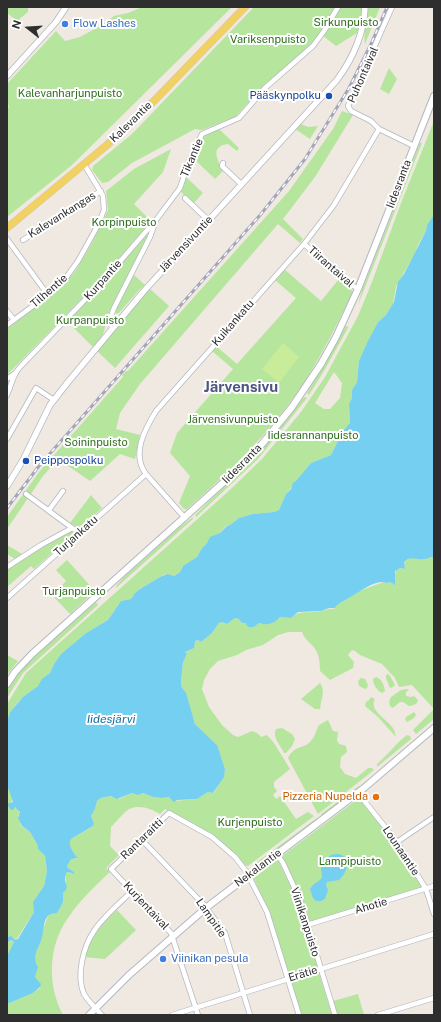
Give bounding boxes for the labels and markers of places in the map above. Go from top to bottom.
place label: Flow Lashes [73,17,136,31]
marker: Flow Lashes [60,19,70,29]
place label: Pääskynpolku [249,89,321,103]
marker: Pääskynpolku [324,91,334,101]
place label: Peippospolku [34,454,103,468]
marker: Peippospolku [21,456,31,466]
place label: Pizzeria Nupelda [282,790,368,804]
marker: Pizzeria Nupelda [371,792,381,802]
place label: Viinikan pesula [171,952,248,966]
marker: Viinikan pesula [158,954,168,964]

